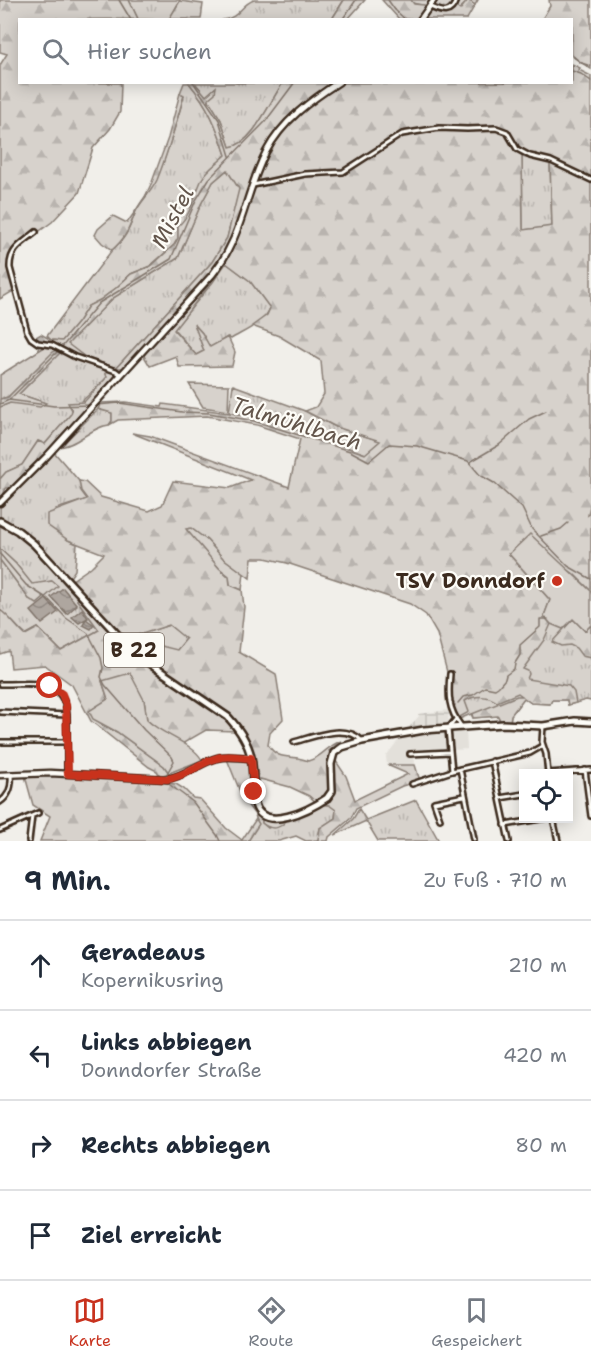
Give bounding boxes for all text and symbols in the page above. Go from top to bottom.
search box [18,18,573,84]
icon: search [39,35,72,68]
text: Hier suchen [87,37,212,66]
water label: Mistel [144,181,201,253]
water label: Talmühlbach [228,390,366,457]
place label: TSV Donndorf [396,567,546,595]
marker: TSV Donndorf [550,574,564,588]
road number: B 22 [104,633,164,667]
route start [36,672,62,698]
map controls [519,769,573,823]
button: locate [519,769,573,823]
route end [240,778,266,804]
text: 9 Min. [24,863,111,898]
text: Zu Fuß · 710 m [424,867,567,893]
text: Geradeaus [81,938,205,967]
icon: ahead [24,949,57,982]
text: 210 m [508,952,567,978]
text: Kopernikusring [81,967,224,993]
text: Links abbiegen [81,1028,252,1057]
icon: left [24,1039,57,1072]
text: 420 m [503,1042,567,1068]
text: Donndorfer Straße [81,1057,262,1083]
icon: right [24,1129,57,1162]
text: Rechts abbiegen [81,1131,270,1160]
text: 80 m [515,1132,567,1158]
icon: arrive [24,1219,57,1252]
text: Ziel erreicht [81,1221,222,1250]
tab: Karte [69,1294,111,1351]
tab: Route [249,1294,294,1351]
tab: Gespeichert [431,1294,522,1351]

